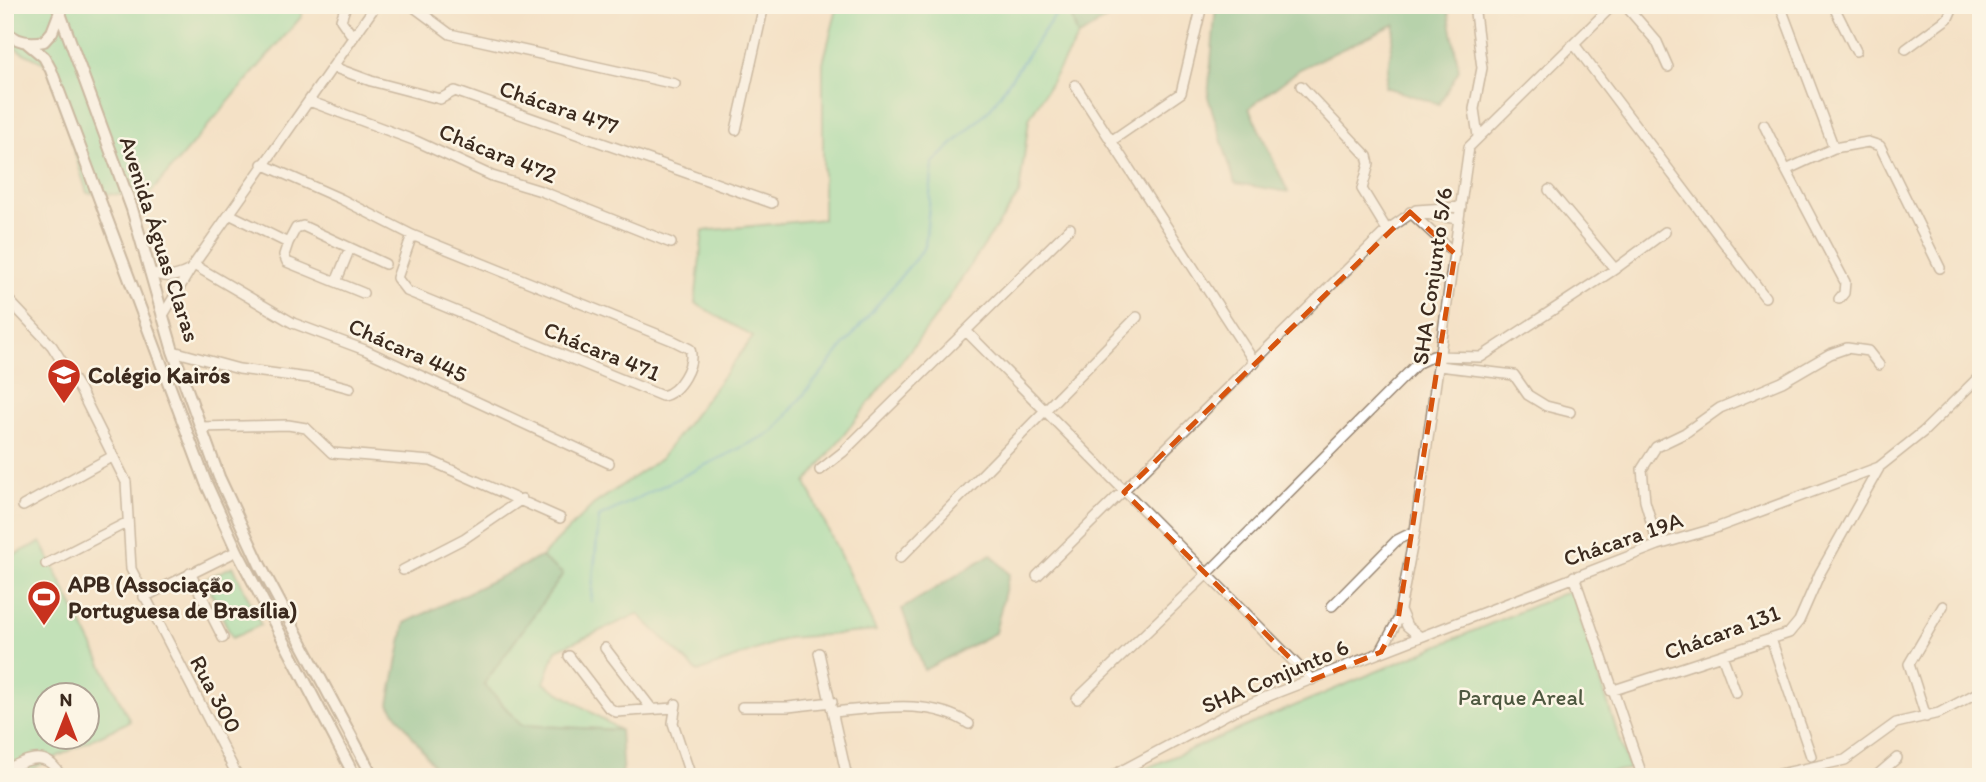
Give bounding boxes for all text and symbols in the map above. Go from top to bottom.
street label: Chácara 477 [496,74,622,140]
street label: Chácara 472 [435,117,561,189]
street label: Avenida Águas Claras [114,133,206,345]
street label: SHA Conjunto 5/6 [1406,185,1458,367]
street label: Chácara 445 [344,311,472,389]
street label: Chácara 471 [540,315,665,387]
school or university icon: Colégio Kairós [45,356,83,405]
place label: Colégio Kairós [88,361,230,389]
street label: Chácara 19A [1560,505,1687,573]
place label: APB (Associação Portuguesa de Brasília) [67,570,297,624]
sports icon: APB (Associação Portuguesa de Brasília) [25,578,63,627]
street label: Chácara 131 [1660,598,1784,666]
street label: SHA Conjunto 6 [1197,632,1353,720]
street label: Rua 300 [184,650,248,738]
north arrow [32,680,102,750]
park label: Parque Areal [1458,683,1585,711]
text: N [60,688,72,711]

